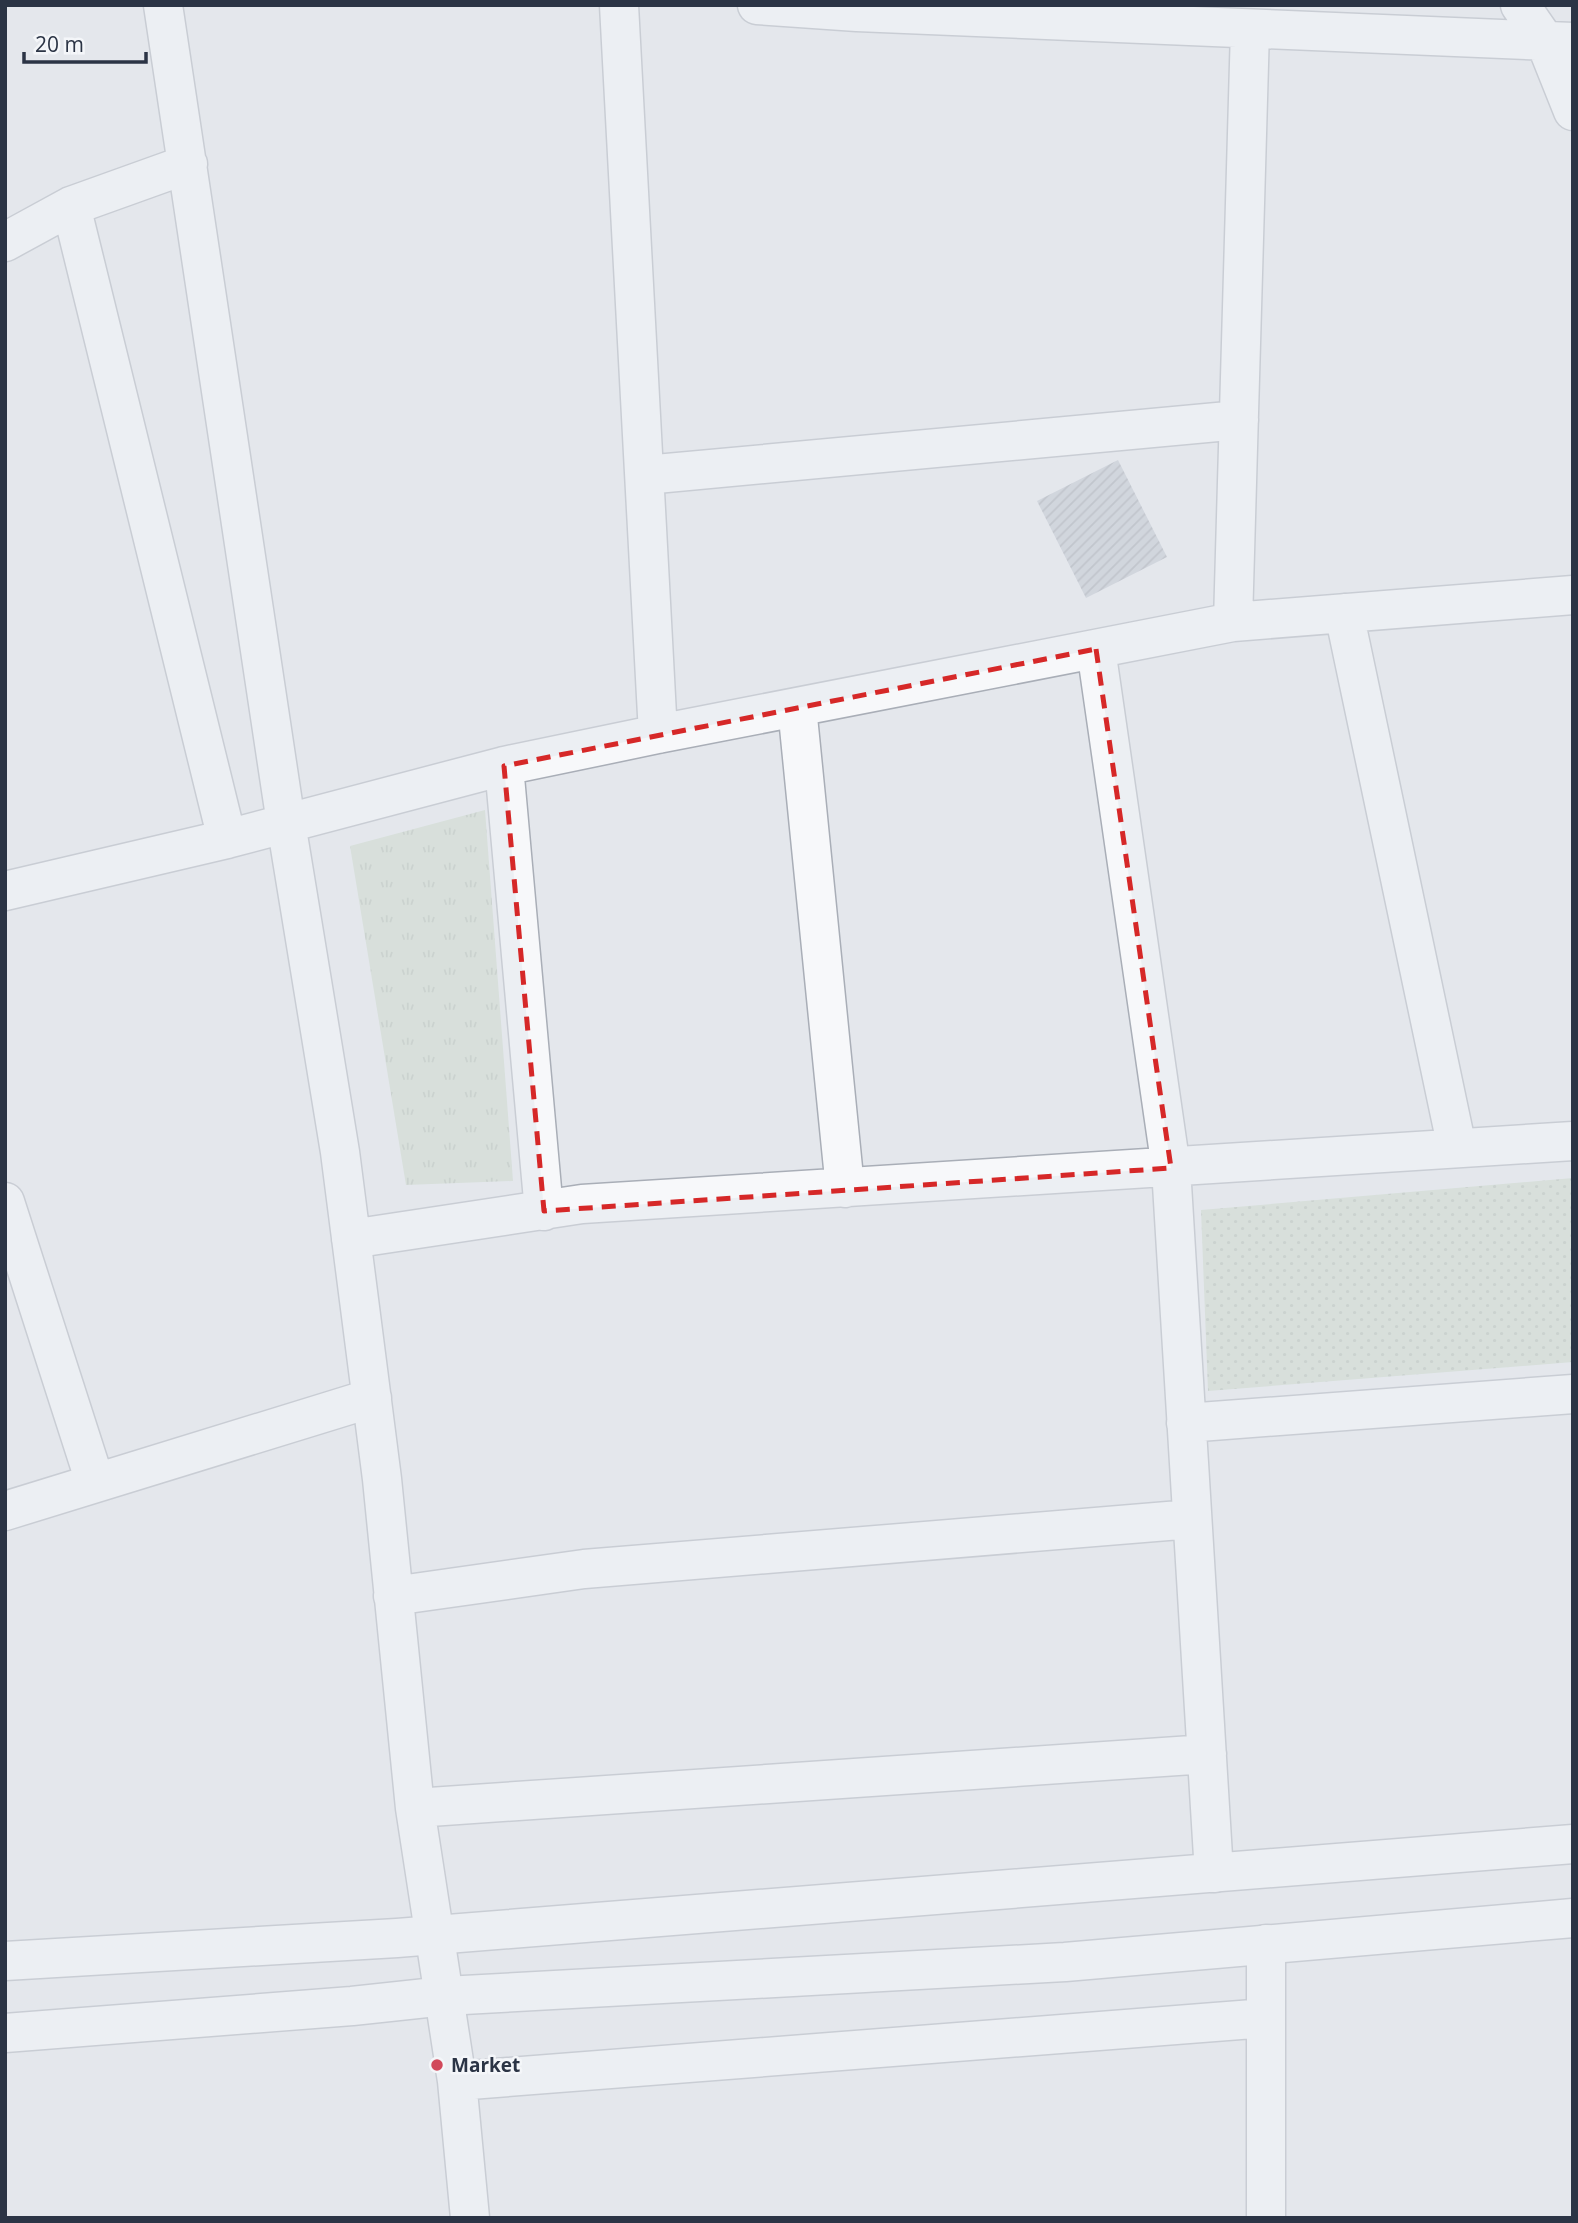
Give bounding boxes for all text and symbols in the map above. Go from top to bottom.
scale bar [24,21,147,65]
text: 20 m [35,30,84,58]
place label: Market [451,2052,520,2078]
marker: Market [429,2057,445,2073]

